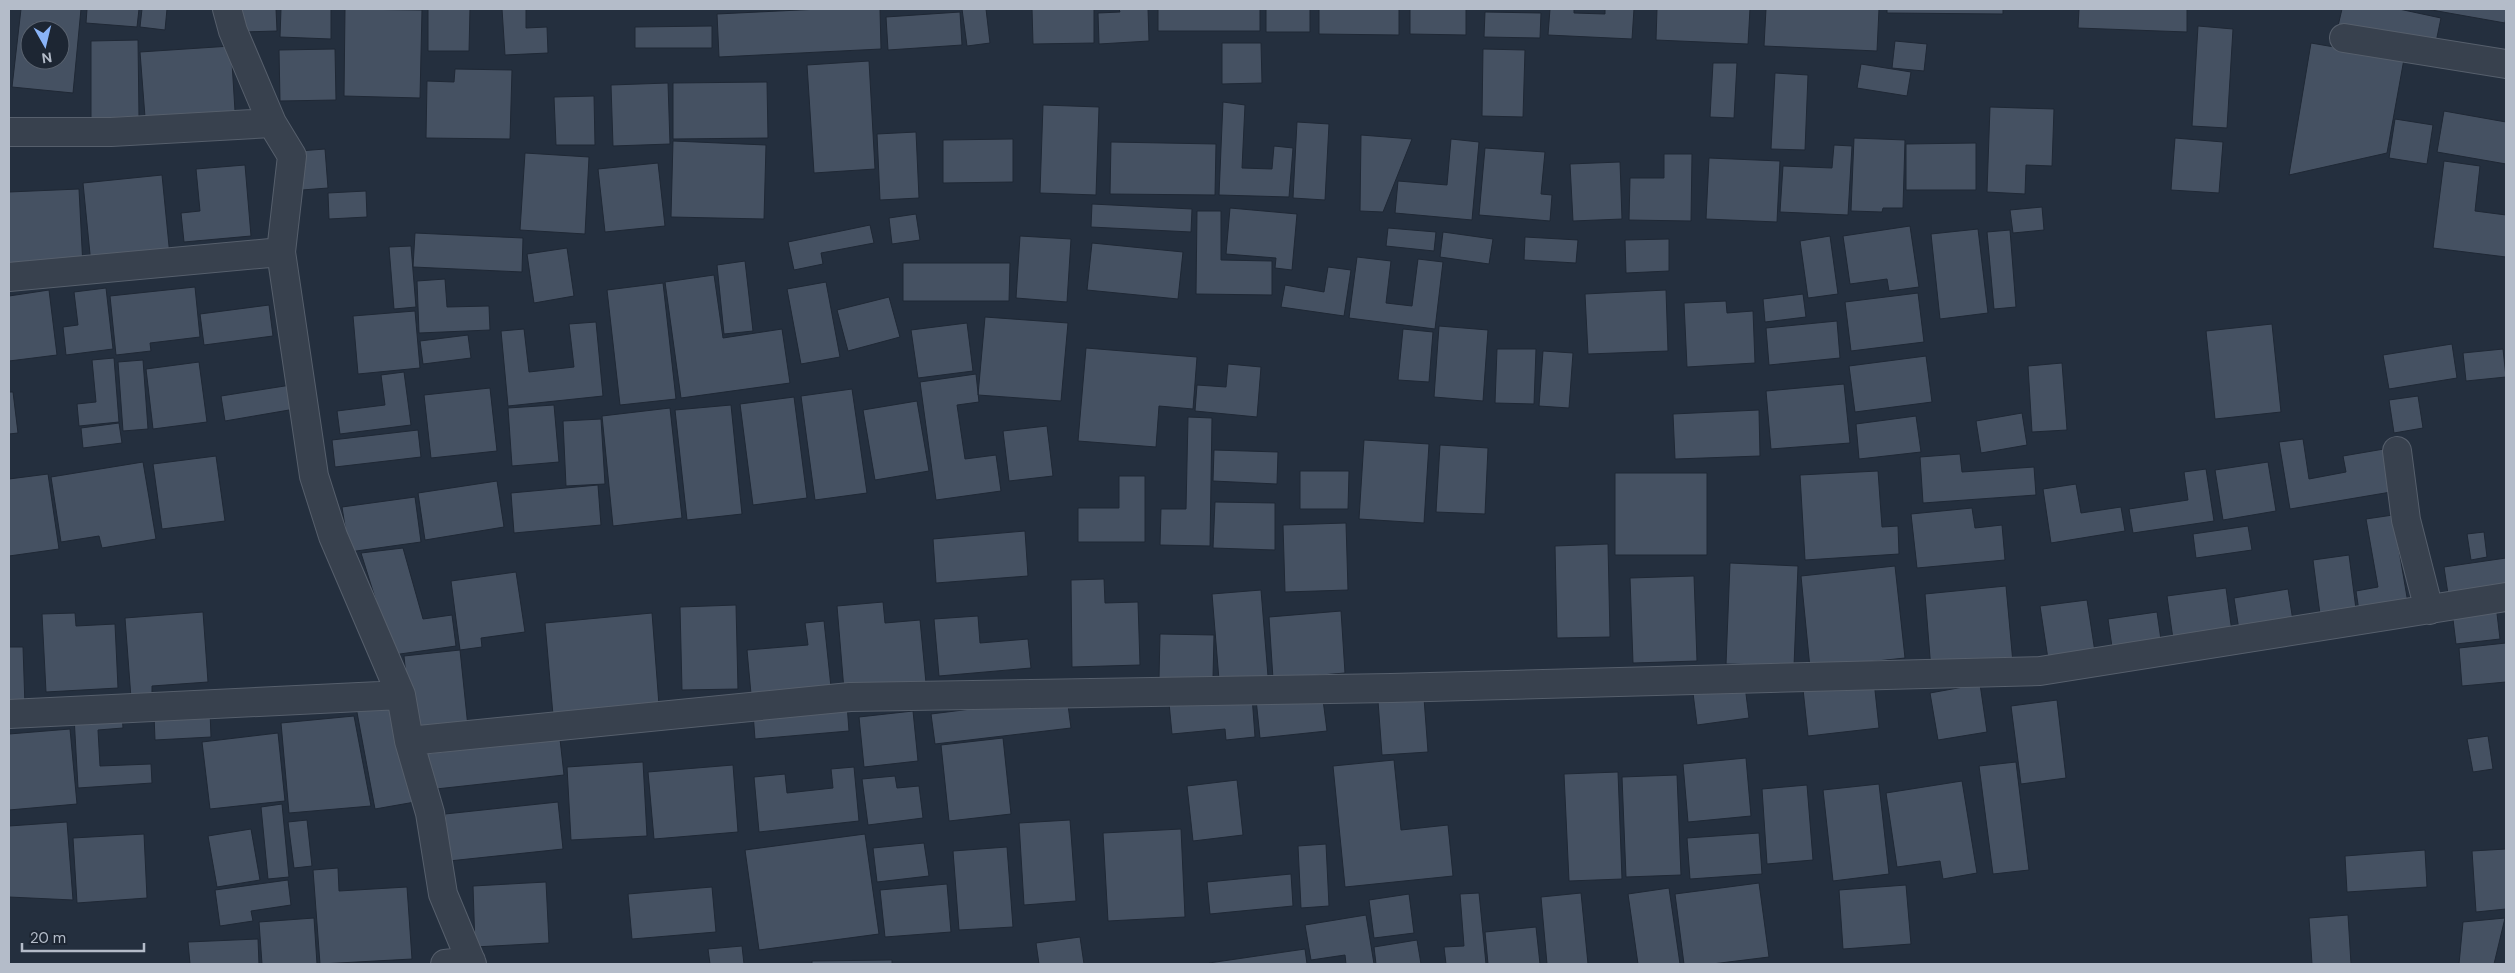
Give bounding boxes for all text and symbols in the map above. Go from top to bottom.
north arrow [20,20,70,70]
text: N [40,48,53,67]
scale bar [22,920,145,952]
text: 20 m [30,928,66,948]

